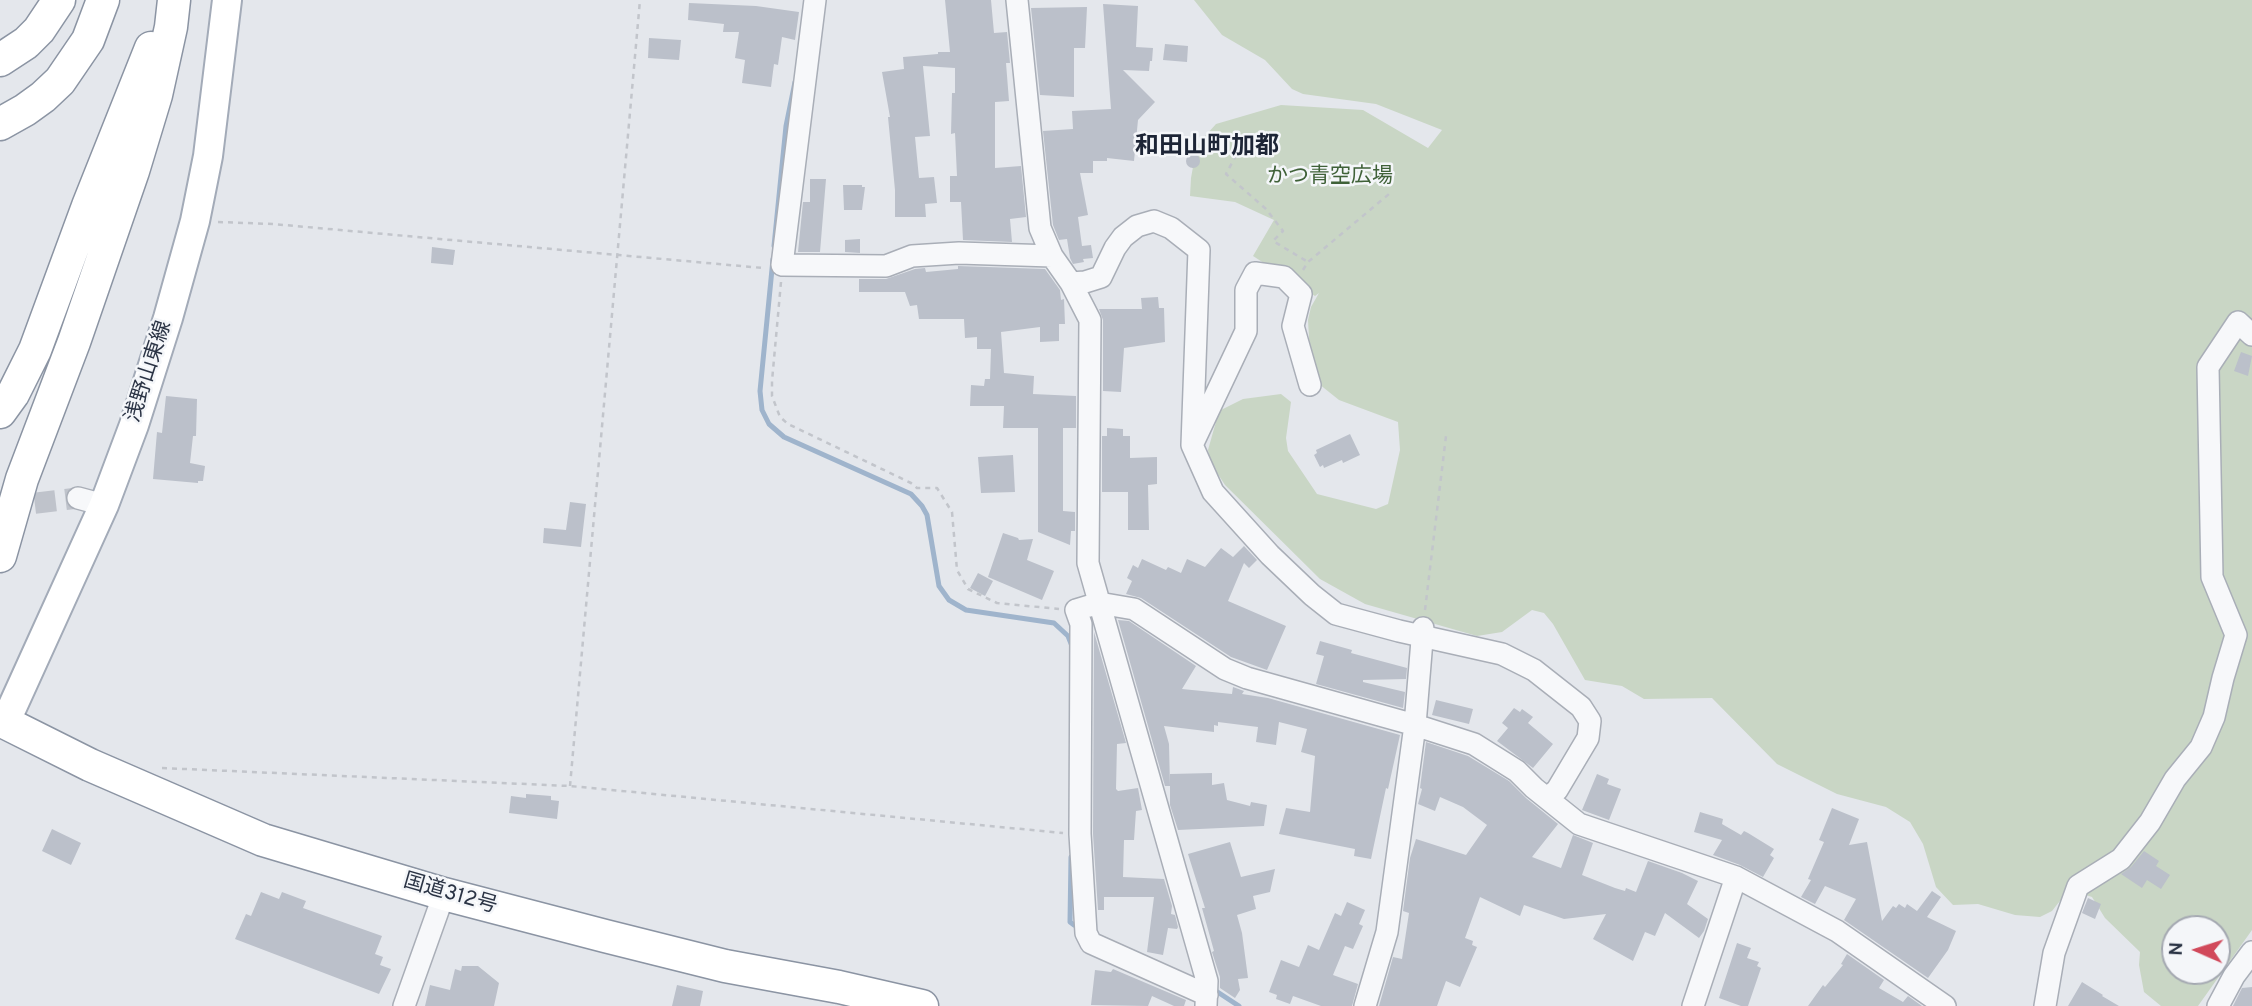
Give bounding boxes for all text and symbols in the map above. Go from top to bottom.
district label: 和田山町加都 [1135,134,1279,162]
park label: かつ青空広場 [1267,165,1393,191]
street label: 浅野山東線 [122,318,178,426]
street label: 国道312号 [400,870,500,920]
north arrow [2161,915,2231,985]
text: N [2165,942,2189,956]

